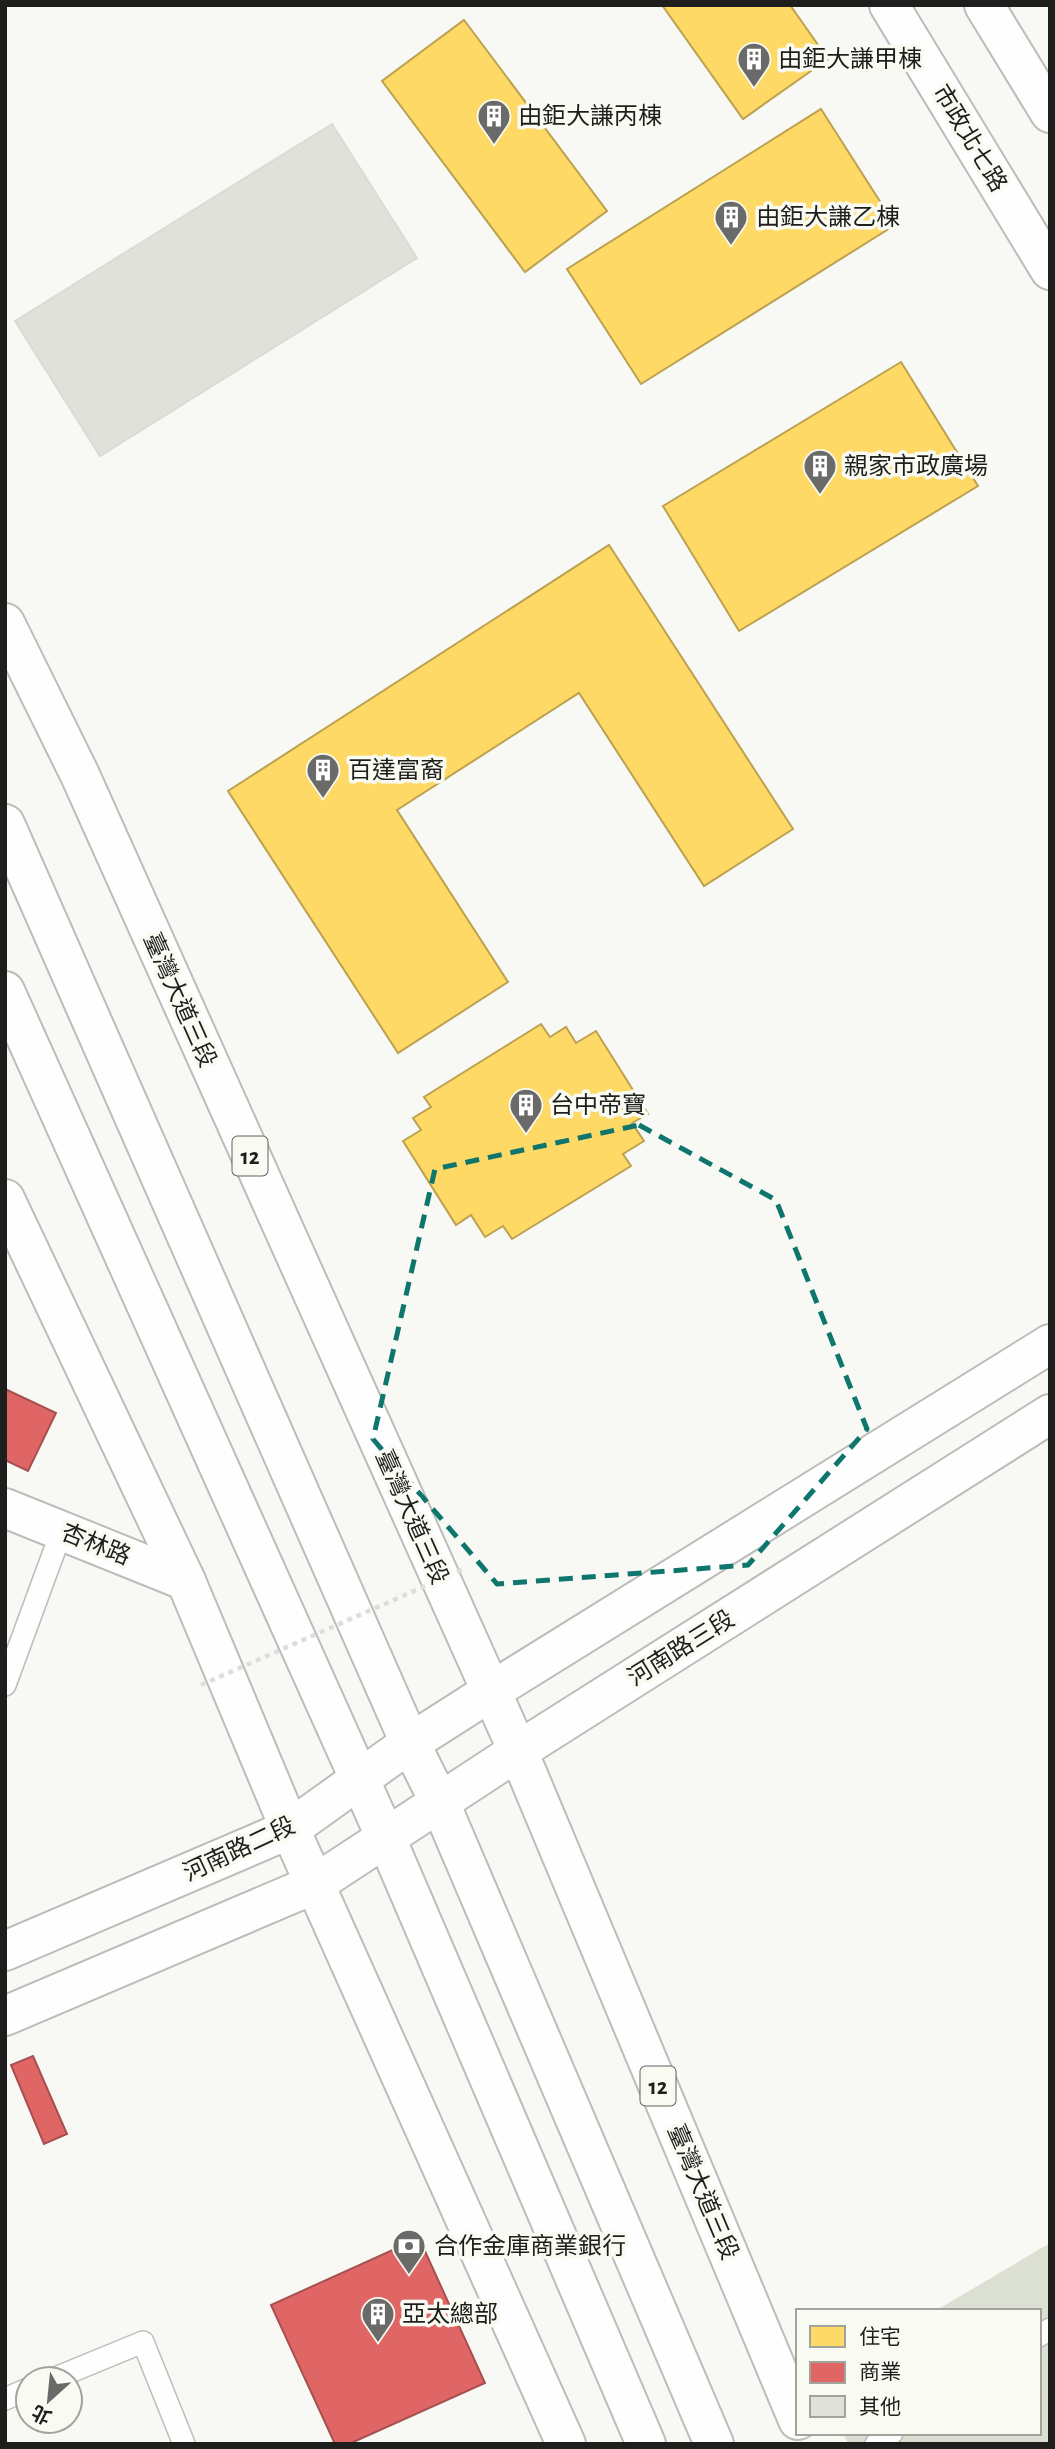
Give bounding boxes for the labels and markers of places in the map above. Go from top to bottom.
building icon: 由鉅大謙甲棟 [735,40,773,89]
place label: 由鉅大謙甲棟 [778,46,922,72]
building icon: 由鉅大謙丙棟 [475,97,513,146]
place label: 由鉅大謙丙棟 [518,103,662,129]
building icon: 由鉅大謙乙棟 [712,198,750,247]
place label: 由鉅大謙乙棟 [756,204,900,230]
building icon: 親家市政廣場 [801,447,839,496]
place label: 親家市政廣場 [844,453,988,479]
building icon: 百達富裔 [304,751,342,800]
place label: 百達富裔 [348,757,444,783]
building icon: 台中帝寶 [507,1086,545,1135]
place label: 台中帝寶 [550,1092,646,1118]
bank icon: 合作金庫商業銀行 [390,2227,428,2276]
place label: 合作金庫商業銀行 [434,2233,626,2259]
building icon: 亞太總部 [359,2295,397,2344]
place label: 亞太總部 [402,2301,498,2327]

